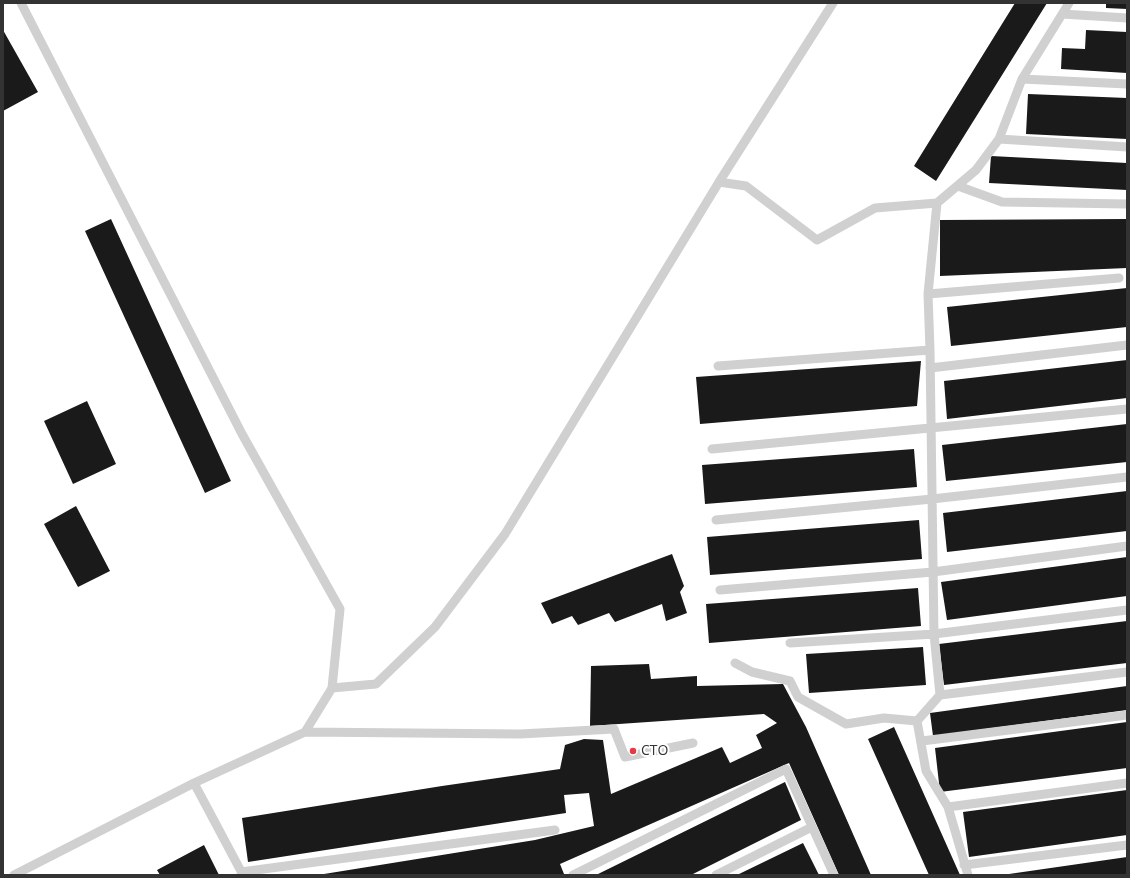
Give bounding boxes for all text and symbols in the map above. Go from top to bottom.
place label: СТО [641,743,668,759]
marker: СТО [628,746,638,756]

